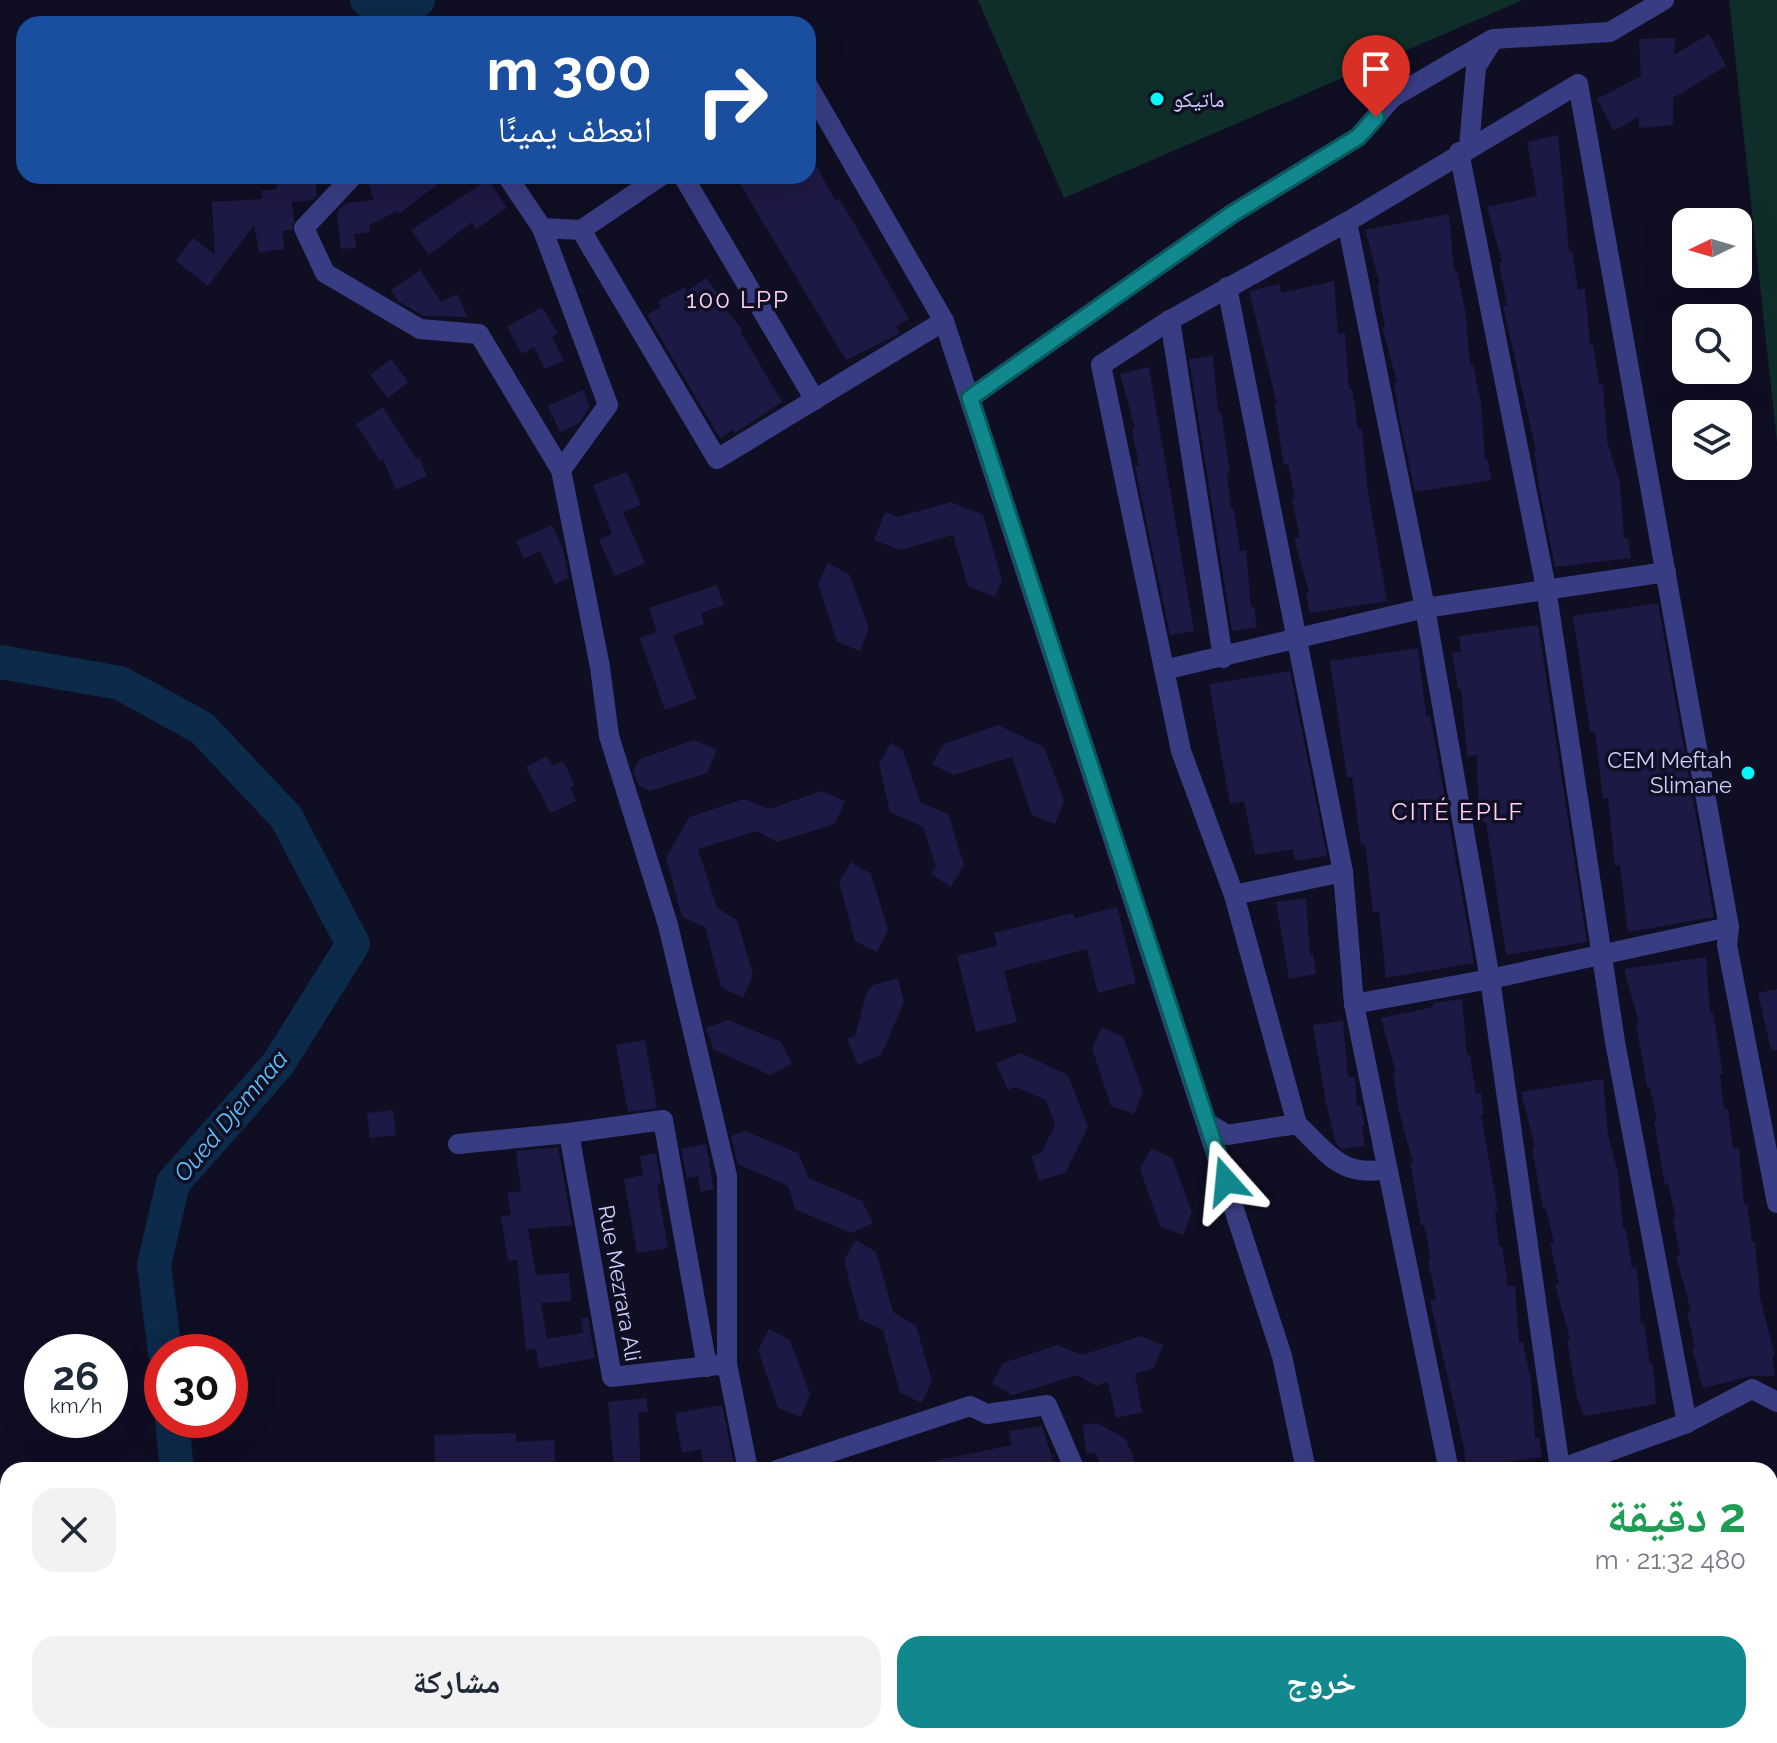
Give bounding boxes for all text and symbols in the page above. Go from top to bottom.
pin [1342,35,1410,117]
text: 300 m [486,37,652,103]
icon: arrive [1354,47,1398,91]
icon: right [680,48,784,152]
place label: ماتيكو [1173,86,1224,112]
marker: ماتيكو [1148,90,1166,108]
text: انعطف يمينًا [498,108,652,150]
north arrow [1672,208,1752,288]
map controls [1672,208,1752,480]
district label: 100 LPP [686,285,790,314]
button: search [1672,304,1752,384]
button: layers [1672,400,1752,480]
place label: CEM Meftah Slimane [1607,747,1732,798]
marker: CEM Meftah Slimane [1739,764,1757,782]
district label: CITÉ EPLF [1391,797,1525,826]
water label: Oued Djemnaa [167,1044,294,1187]
position arrow [1184,1139,1268,1223]
street label: Rue Mezrara Ali [593,1203,647,1363]
speed limit sign: 30 [144,1334,248,1438]
text: 26 [53,1352,99,1399]
text: km/h [50,1394,102,1418]
text: 2 دقيقة [1607,1487,1746,1543]
button: close [32,1488,116,1572]
text: 480 m · 21:32 [1595,1545,1746,1575]
button: مشاركة [32,1636,881,1728]
button: خروج [897,1636,1746,1728]

